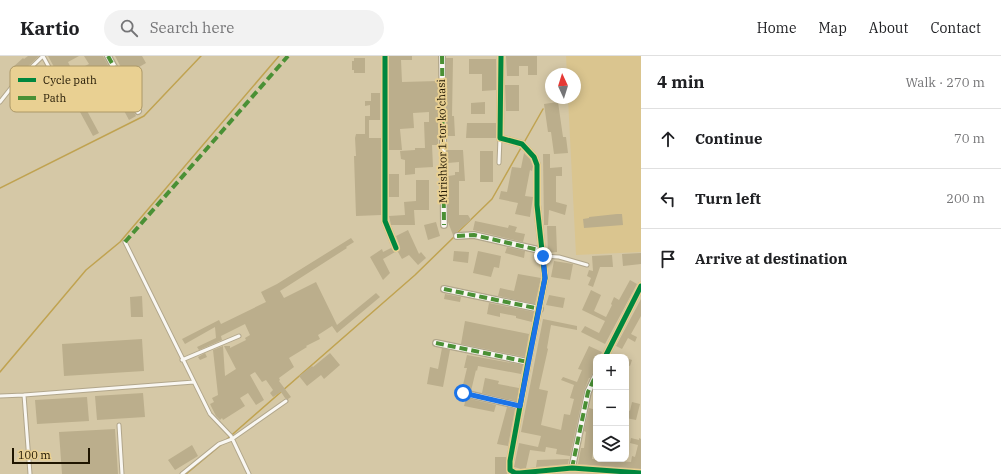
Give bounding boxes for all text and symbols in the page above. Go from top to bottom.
search box [104,10,384,46]
text: Kartio [20,16,80,40]
icon: search [118,17,140,39]
text: Search here [150,18,234,37]
text: Home [757,19,796,37]
text: Map [818,19,847,37]
text: About [869,19,908,37]
text: Contact [930,19,981,37]
legend [10,66,142,112]
north arrow [545,68,581,104]
text: 4 min [657,71,705,93]
text: Cycle path [43,73,97,87]
text: Walk · 270 m [906,74,985,91]
street label: Mirishkor 1-tor ko'chasi [434,78,450,203]
text: Path [43,91,66,105]
icon: ahead [657,128,679,150]
text: Continue [695,129,762,148]
text: 70 m [954,130,985,147]
icon: left [657,188,679,210]
text: Turn left [695,189,761,208]
text: 200 m [946,190,985,207]
route end [534,247,552,265]
icon: arrive [657,248,679,270]
text: Arrive at destination [695,249,847,268]
map controls [593,354,629,462]
button: + [593,354,629,390]
route start [454,384,472,402]
button: − [593,390,629,426]
button: layers [593,426,629,462]
scale bar [12,446,90,465]
text: 100 m [18,448,51,462]

